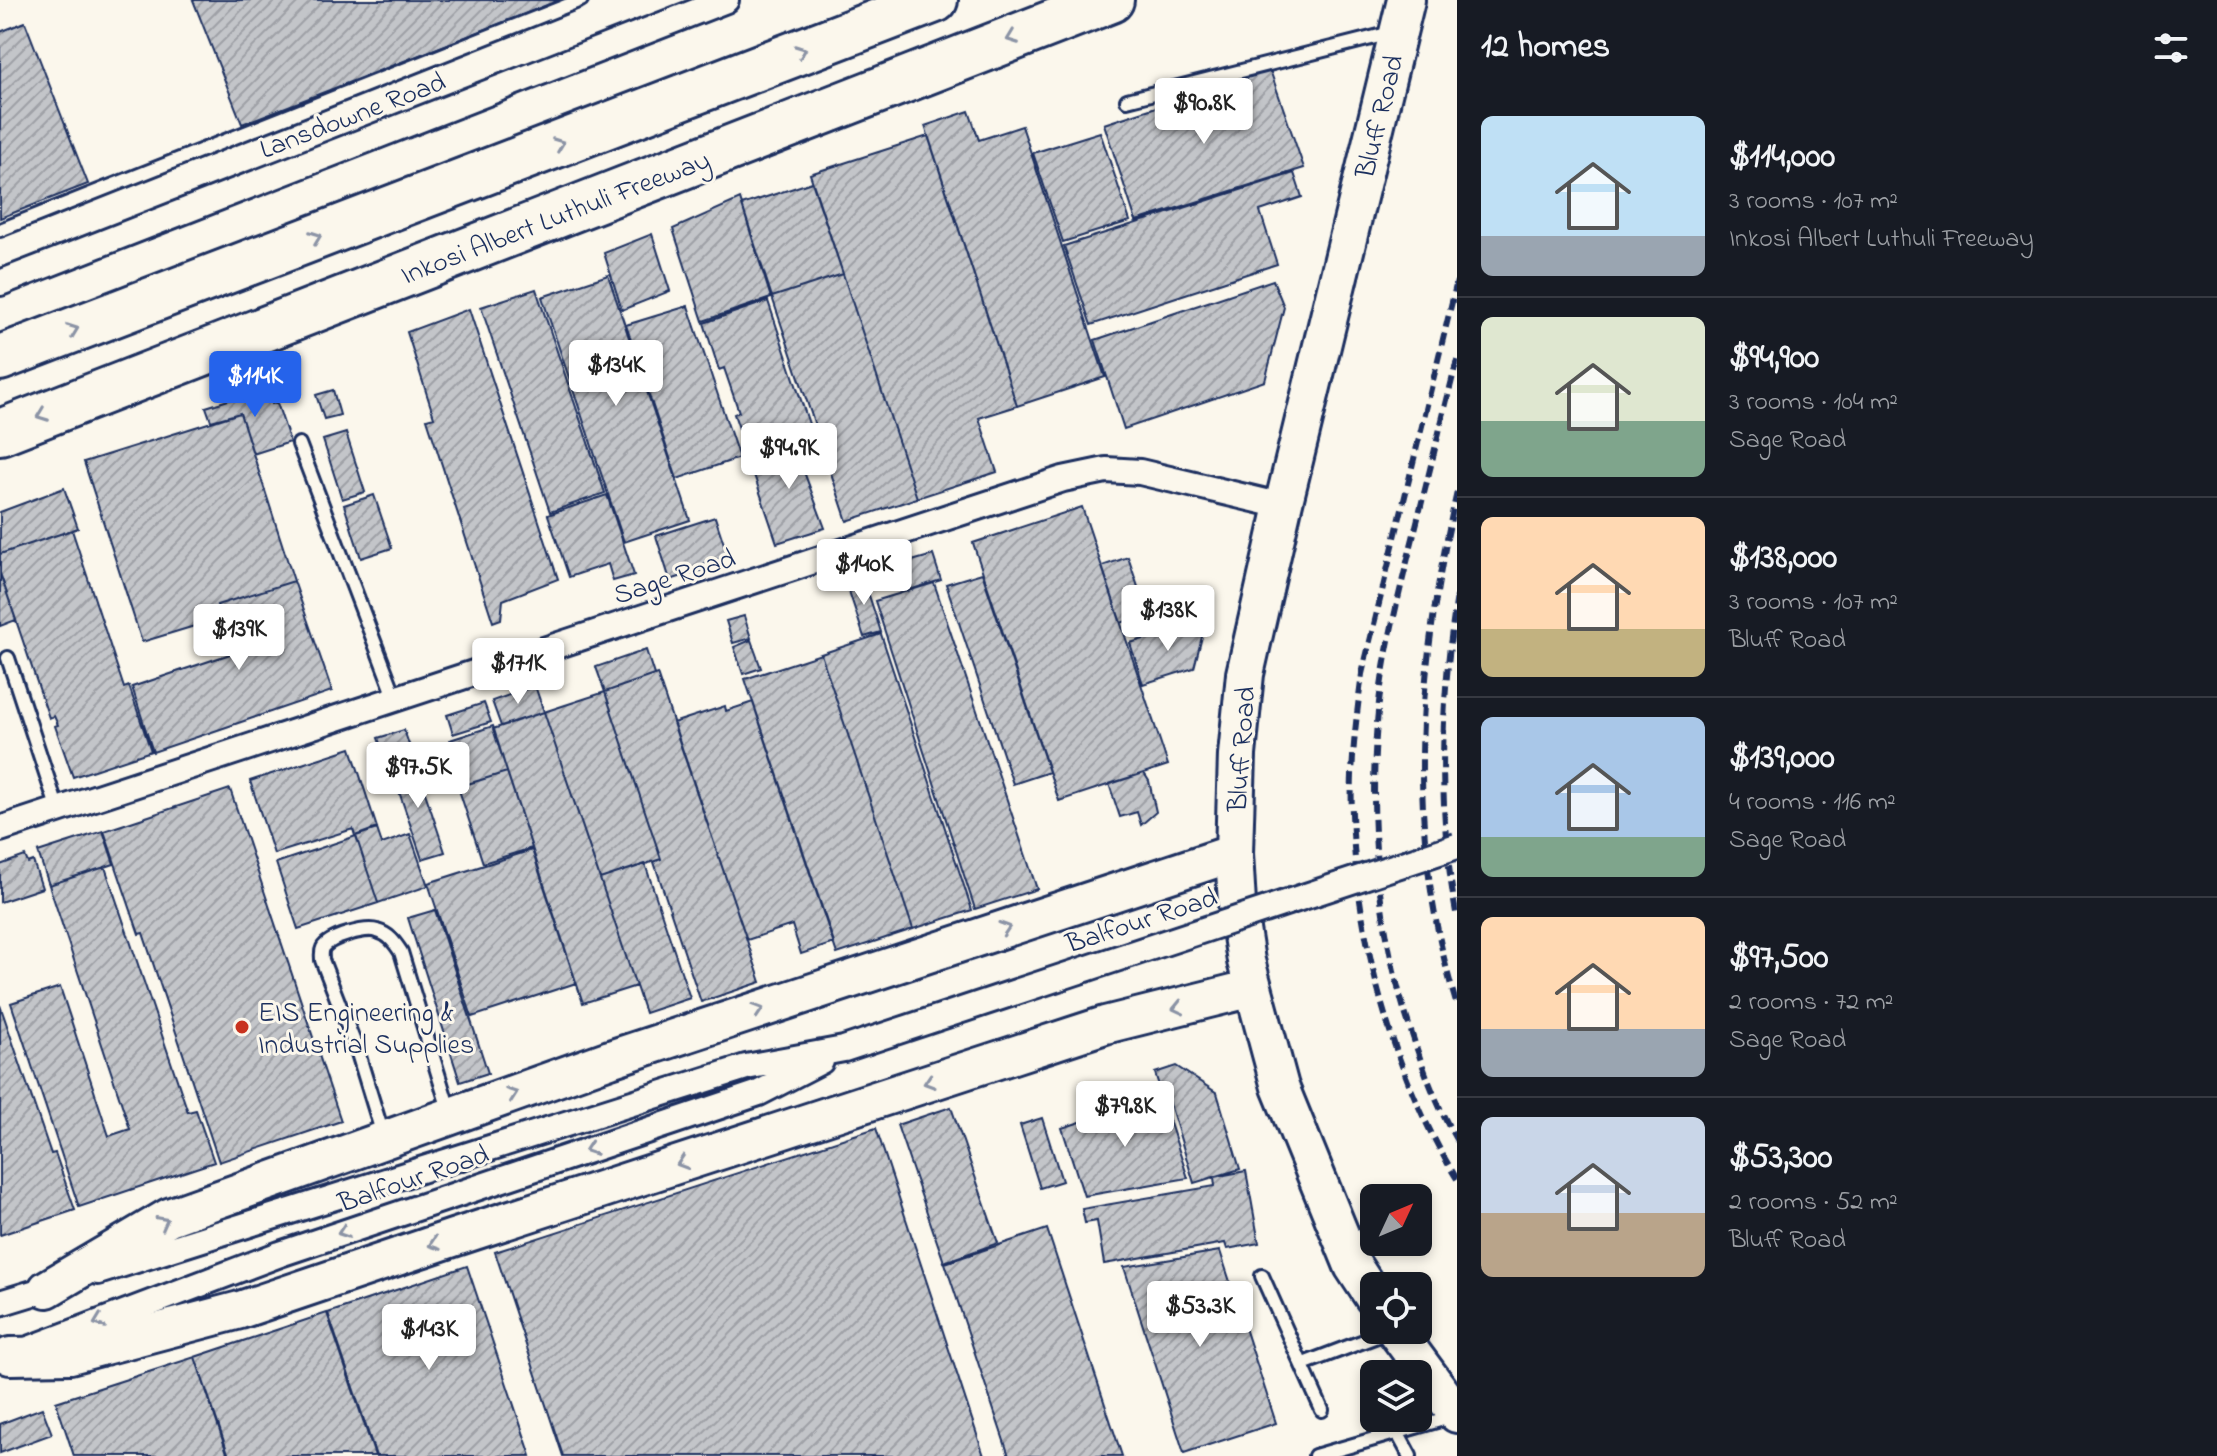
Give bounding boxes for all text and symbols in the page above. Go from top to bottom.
text: 12 homes [1481,23,1610,73]
icon: filters [2149,26,2193,70]
one-way arrow [1006,28,1020,45]
one-way arrow [793,44,807,61]
street label: Bluff Road [1346,51,1417,184]
street label: Lansdowne Road [254,63,453,172]
pin: $90.8K [1139,78,1269,146]
text: $90.8K [1173,85,1235,123]
text: $114,000 [1729,133,1835,183]
one-way arrow [551,137,565,154]
street label: Inkosi Albert Luthuli Freeway [396,141,717,297]
icon: home [1545,148,1641,244]
text: 3 rooms · 107 m² [1729,183,1898,221]
text: Inkosi Albert Luthuli Freeway [1729,221,2034,259]
one-way arrow [308,230,322,247]
one-way arrow [65,323,79,340]
text: $94,900 [1729,334,1819,384]
pin: $134K [560,340,672,408]
text: $134K [587,347,645,385]
icon: home [1545,349,1641,445]
pin: $114K [199,351,311,419]
text: $114K [227,358,283,396]
text: 3 rooms · 104 m² [1729,384,1898,422]
one-way arrow [36,405,50,422]
text: Sage Road [1729,422,1846,460]
pin: $94.9K [724,423,854,491]
text: $94.9K [759,430,819,468]
text: $138,000 [1729,534,1837,584]
street label: Sage Road [609,539,742,617]
pin: $140K [808,539,920,607]
text: $140K [835,546,893,584]
icon: home [1545,549,1641,645]
text: 3 rooms · 107 m² [1729,584,1898,622]
pin: $138K [1112,585,1224,653]
text: $138K [1139,592,1197,630]
pin: $139K [183,604,295,672]
text: $139K [211,611,267,649]
text: Bluff Road [1729,622,1846,660]
pin: $171K [462,638,574,706]
text: $171K [490,645,546,683]
street label: Bluff Road [1219,685,1268,814]
text: $139,000 [1729,734,1835,784]
pin: $97.5K [353,742,483,810]
text: $97.5K [384,749,452,787]
icon: home [1545,749,1641,845]
text: 4 rooms · 116 m² [1729,784,1896,822]
text: Sage Road [1729,822,1846,860]
street label: Balfour Road [1060,878,1223,966]
one-way arrow [997,922,1011,938]
text: $97,500 [1729,934,1828,984]
icon: home [1545,949,1641,1045]
text: 2 rooms · 72 m² [1729,984,1894,1022]
place label: EIS Engineering & Industrial Supplies [258,994,474,1067]
one-way arrow [1171,999,1185,1016]
one-way arrow [751,1003,764,1019]
marker: EIS Engineering & Industrial Supplies [233,1018,251,1036]
text: Sage Road [1729,1022,1846,1060]
one-way arrow [922,1073,936,1089]
pin: $79.8K [1060,1081,1190,1149]
one-way arrow [504,1087,518,1104]
text: $79.8K [1094,1088,1156,1126]
text: $53,300 [1729,1134,1832,1184]
street label: Balfour Road [332,1135,495,1226]
one-way arrow [584,1140,598,1156]
icon: home [1545,1149,1641,1245]
one-way arrow [675,1154,689,1170]
north arrow [1360,1184,1432,1256]
map controls [1360,1184,1432,1432]
text: 2 rooms · 52 m² [1729,1184,1898,1222]
one-way arrow [154,1216,169,1231]
text: Bluff Road [1729,1222,1846,1260]
one-way arrow [337,1223,351,1239]
one-way arrow [428,1235,442,1251]
button: locate [1360,1272,1432,1344]
pin: $53.3K [1135,1281,1265,1349]
text: $53.3K [1165,1288,1235,1326]
pin: $143K [373,1304,485,1372]
text: $143K [400,1311,458,1349]
one-way arrow [93,1312,107,1329]
button: layers [1360,1360,1432,1432]

